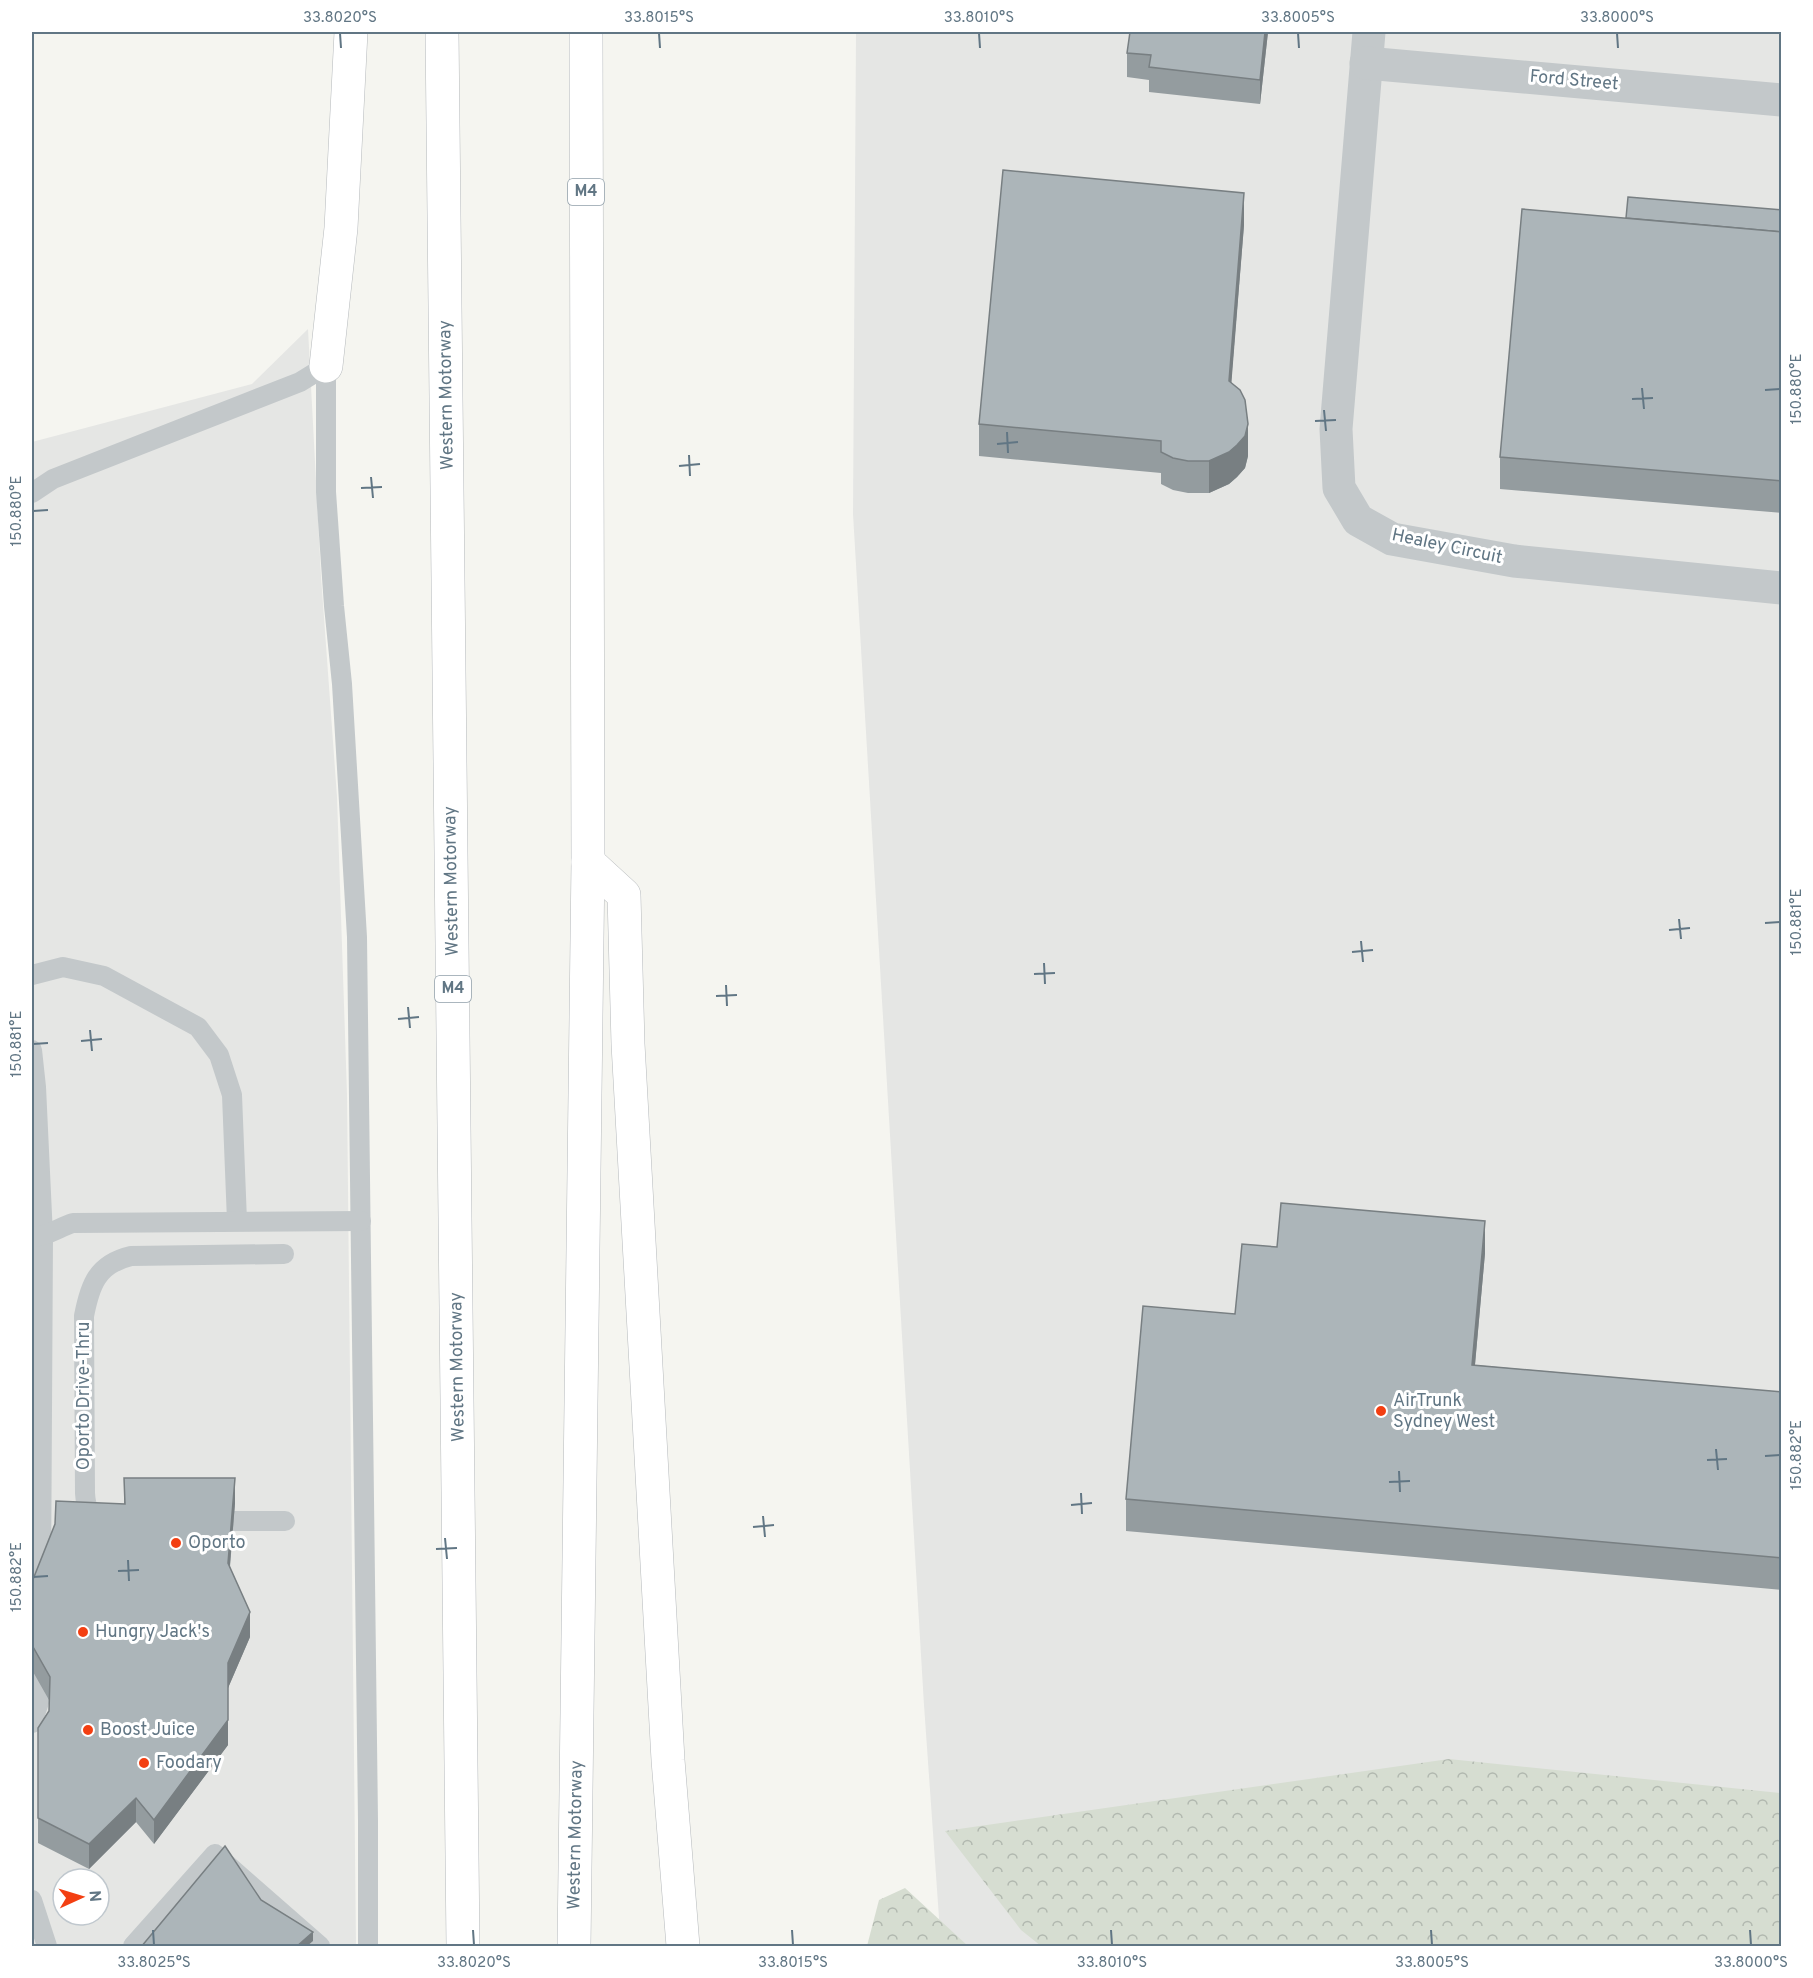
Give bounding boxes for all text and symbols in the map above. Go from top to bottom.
text: 33.8020°S [303,9,377,28]
text: 33.8015°S [624,9,694,28]
text: 33.8010°S [944,9,1014,28]
text: 33.8005°S [1261,9,1335,28]
text: 33.8000°S [1580,9,1654,28]
street label: Ford Street [1529,66,1619,96]
road number: M4 [568,179,604,205]
street label: Western Motorway [434,320,460,470]
text: 150.880°E [1788,354,1807,424]
text: 150.880°E [8,476,27,546]
street label: Healey Circuit [1390,524,1504,570]
street label: Western Motorway [439,806,465,956]
text: 150.881°E [1788,889,1807,955]
road number: M4 [435,976,471,1002]
text: 150.881°E [8,1011,27,1077]
street label: Western Motorway [445,1292,471,1442]
street label: Oporto Drive-Thru [73,1322,96,1470]
place label: AirTrunk Sydney West [1393,1390,1495,1434]
marker: AirTrunk Sydney West [1374,1404,1388,1418]
text: 150.882°E [1788,1420,1807,1490]
place label: Oporto [188,1532,246,1555]
marker: Oporto [169,1536,183,1550]
text: 150.882°E [8,1542,27,1612]
place label: Hungry Jack's [95,1621,210,1644]
marker: Hungry Jack's [76,1625,90,1639]
place label: Boost Juice [100,1719,195,1742]
marker: Boost Juice [81,1723,95,1737]
place label: Foodary [156,1752,222,1775]
marker: Foodary [137,1756,151,1770]
street label: Western Motorway [563,1760,589,1910]
north arrow [51,1867,111,1927]
text: N [84,1890,104,1903]
text: 33.8025°S [117,1954,191,1973]
text: 33.8020°S [437,1954,511,1973]
text: 33.8015°S [758,1954,828,1973]
text: 33.8010°S [1077,1954,1147,1973]
text: 33.8005°S [1395,1954,1469,1973]
text: 33.8000°S [1714,1954,1788,1973]

